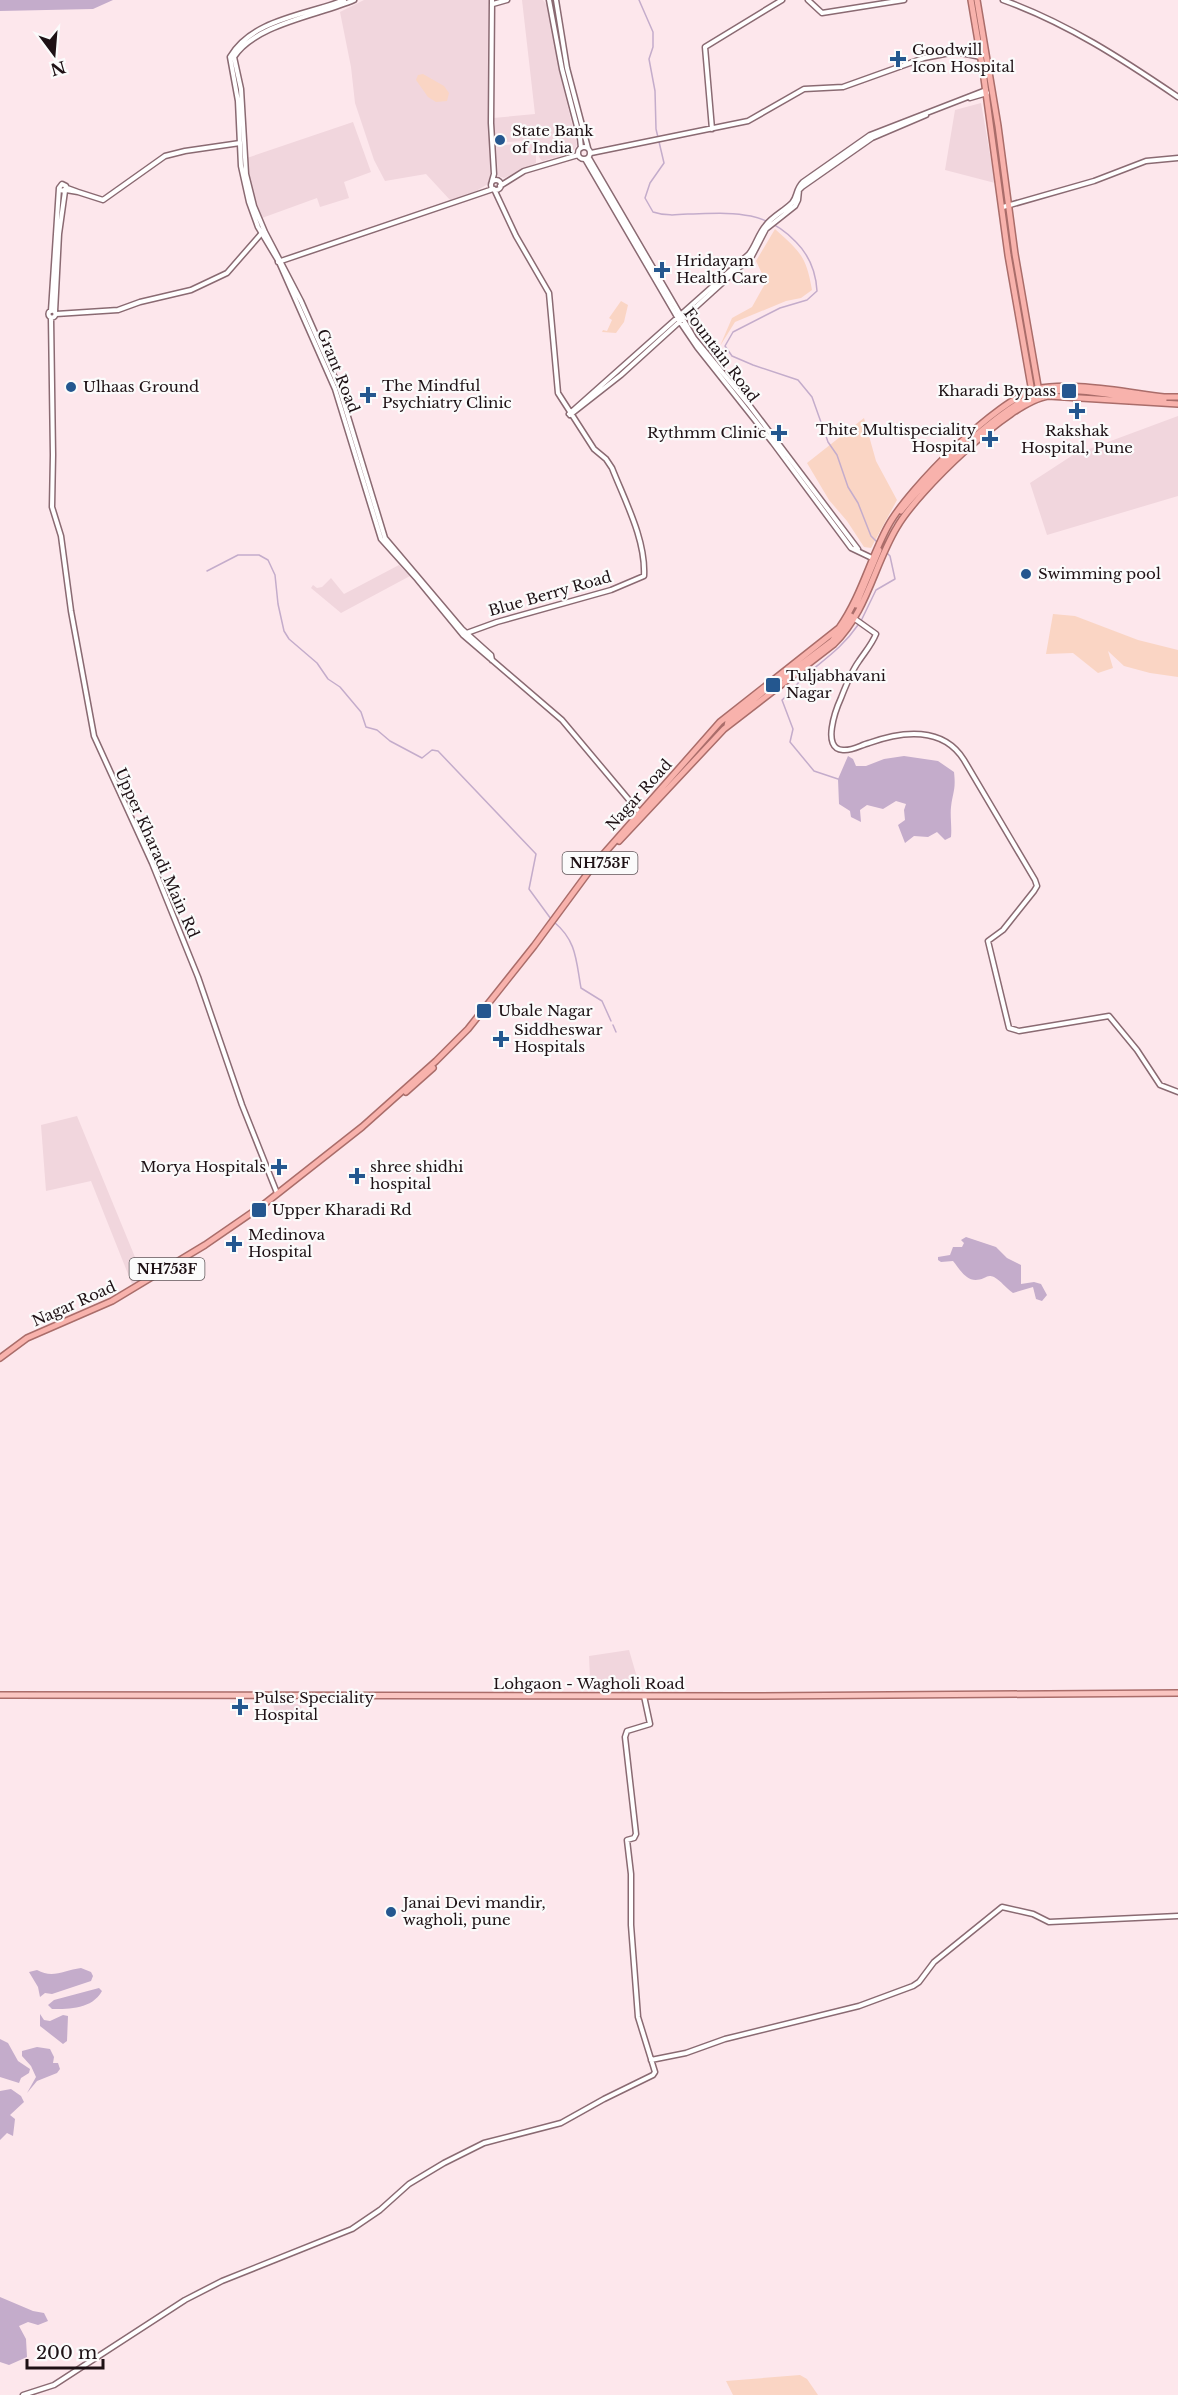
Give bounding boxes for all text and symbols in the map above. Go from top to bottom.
north arrow [24,24,84,84]
place label: Goodwill Icon Hospital [912,40,1015,76]
marker: Goodwill Icon Hospital [889,50,907,68]
text: N [48,57,68,80]
place label: State Bank of India [512,121,594,157]
marker: State Bank of India [493,133,507,147]
place label: Hridayam Health Care [676,251,768,287]
marker: Hridayam Health Care [653,261,671,279]
street label: Fountain Road [680,304,763,406]
street label: Grant Road [313,326,364,416]
place label: The Mindful Psychiatry Clinic [382,376,512,412]
place label: Ulhaas Ground [83,377,199,396]
marker: Ulhaas Ground [64,380,78,394]
place label: Kharadi Bypass [938,381,1056,400]
marker: Kharadi Bypass [1060,382,1078,400]
marker: The Mindful Psychiatry Clinic [359,386,377,404]
marker: Rakshak Hospital, Pune [1068,402,1086,420]
place label: Thite Multispeciality Hospital [816,420,976,456]
place label: Rakshak Hospital, Pune [1021,421,1133,457]
place label: Rythmm Clinic [647,423,766,442]
marker: Rythmm Clinic [770,424,788,442]
marker: Thite Multispeciality Hospital [981,430,999,448]
place label: Swimming pool [1038,564,1161,583]
street label: Blue Berry Road [486,567,614,620]
marker: Swimming pool [1019,567,1033,581]
place label: Tuljabhavani Nagar [786,666,886,702]
marker: Tuljabhavani Nagar [764,676,782,694]
street label: Nagar Road [602,755,676,834]
street label: Upper Kharadi Main Rd [111,765,204,941]
road number: NH753F [562,852,638,874]
place label: Ubale Nagar [498,1001,593,1020]
marker: Ubale Nagar [475,1002,493,1020]
place label: Siddheswar Hospitals [514,1020,604,1056]
marker: Siddheswar Hospitals [492,1030,510,1048]
place label: Morya Hospitals [140,1157,266,1176]
place label: shree shidhi hospital [370,1157,463,1193]
marker: Morya Hospitals [270,1158,288,1176]
marker: shree shidhi hospital [348,1167,366,1185]
place label: Upper Kharadi Rd [272,1200,412,1219]
marker: Upper Kharadi Rd [250,1201,268,1219]
place label: Medinova Hospital [248,1225,326,1261]
marker: Medinova Hospital [225,1235,243,1253]
road number: NH753F [130,1258,204,1280]
street label: Nagar Road [29,1277,119,1330]
street label: Lohgaon - Wagholi Road [493,1674,685,1693]
place label: Pulse Speciality Hospital [254,1688,374,1724]
marker: Pulse Speciality Hospital [231,1698,249,1716]
place label: Janai Devi mandir, wagholi, pune [401,1893,546,1929]
marker: Janai Devi mandir, wagholi, pune [384,1905,398,1919]
scale bar [27,2332,104,2370]
text: 200 m [36,2342,97,2364]

